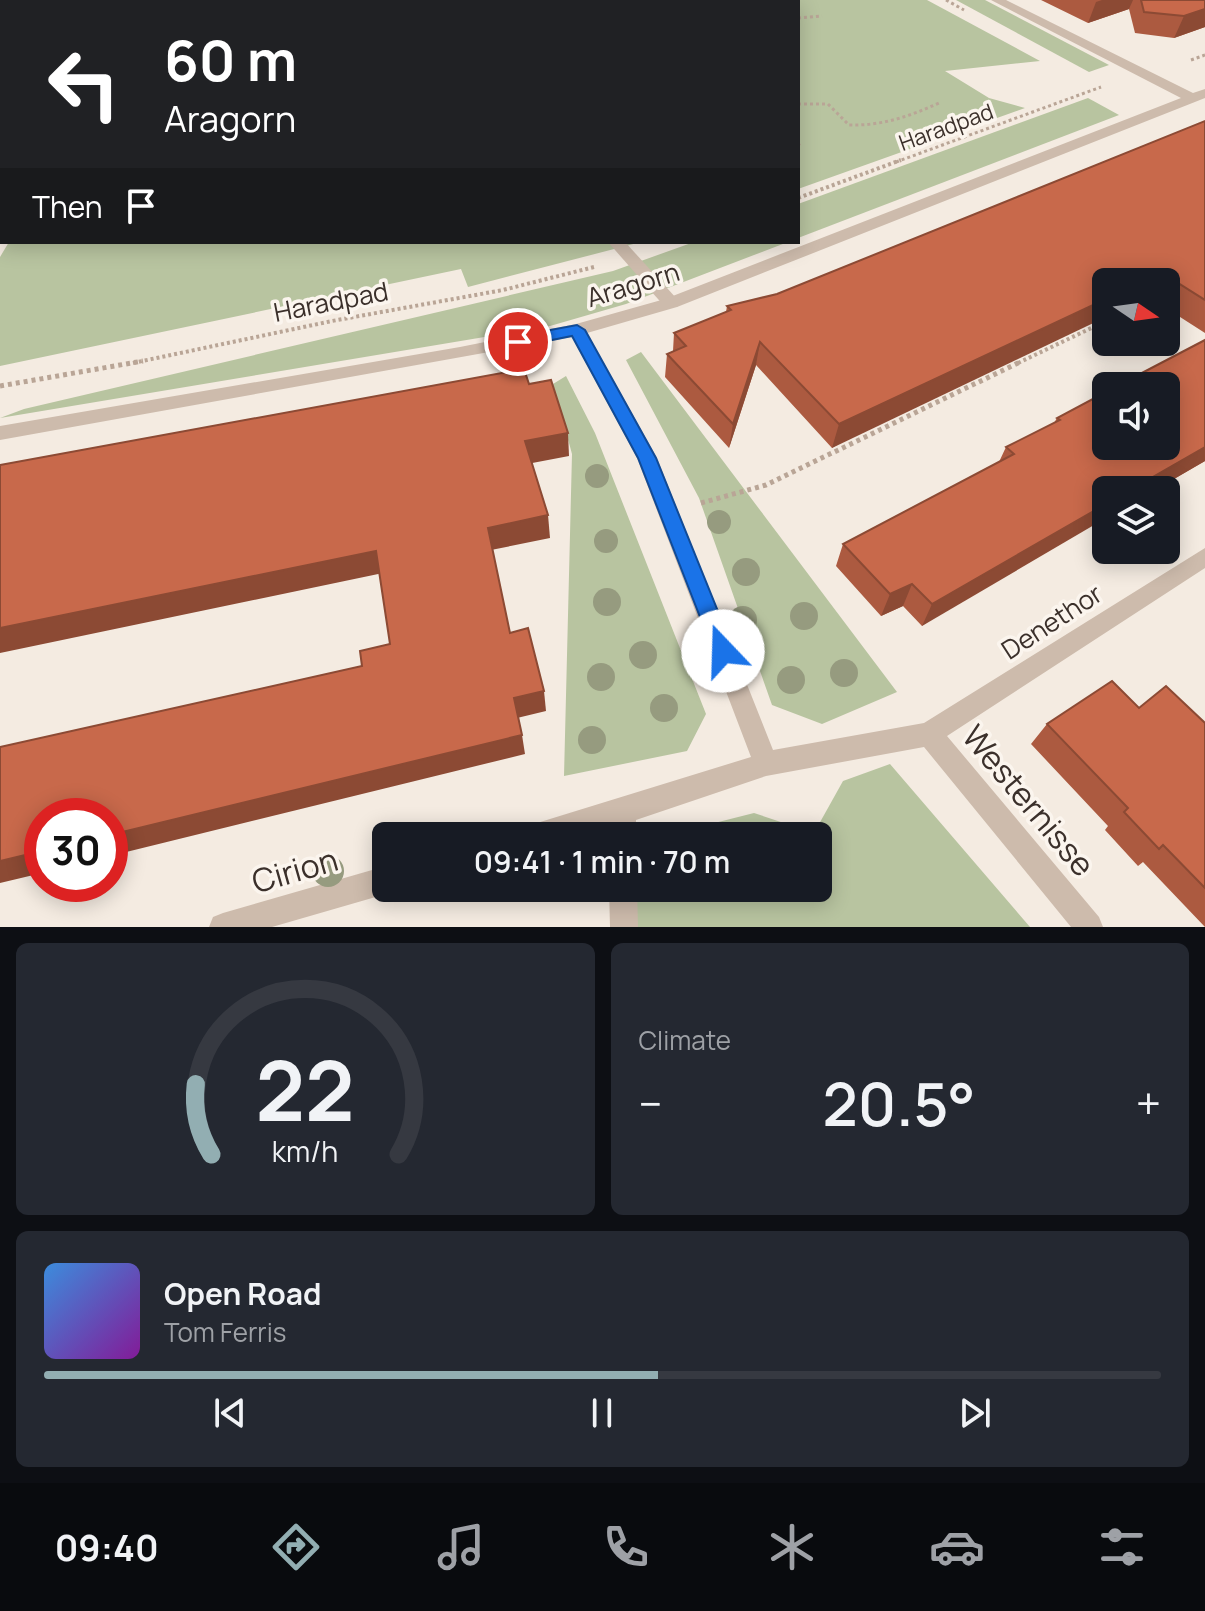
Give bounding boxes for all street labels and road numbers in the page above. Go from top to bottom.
street label: Haradpad [895,96,997,158]
street label: Aragorn [582,253,684,315]
street label: Haradpad [270,272,391,330]
street label: Denethor [994,575,1109,667]
street label: Westernisse [953,715,1105,885]
street label: Cirion [247,837,343,903]

